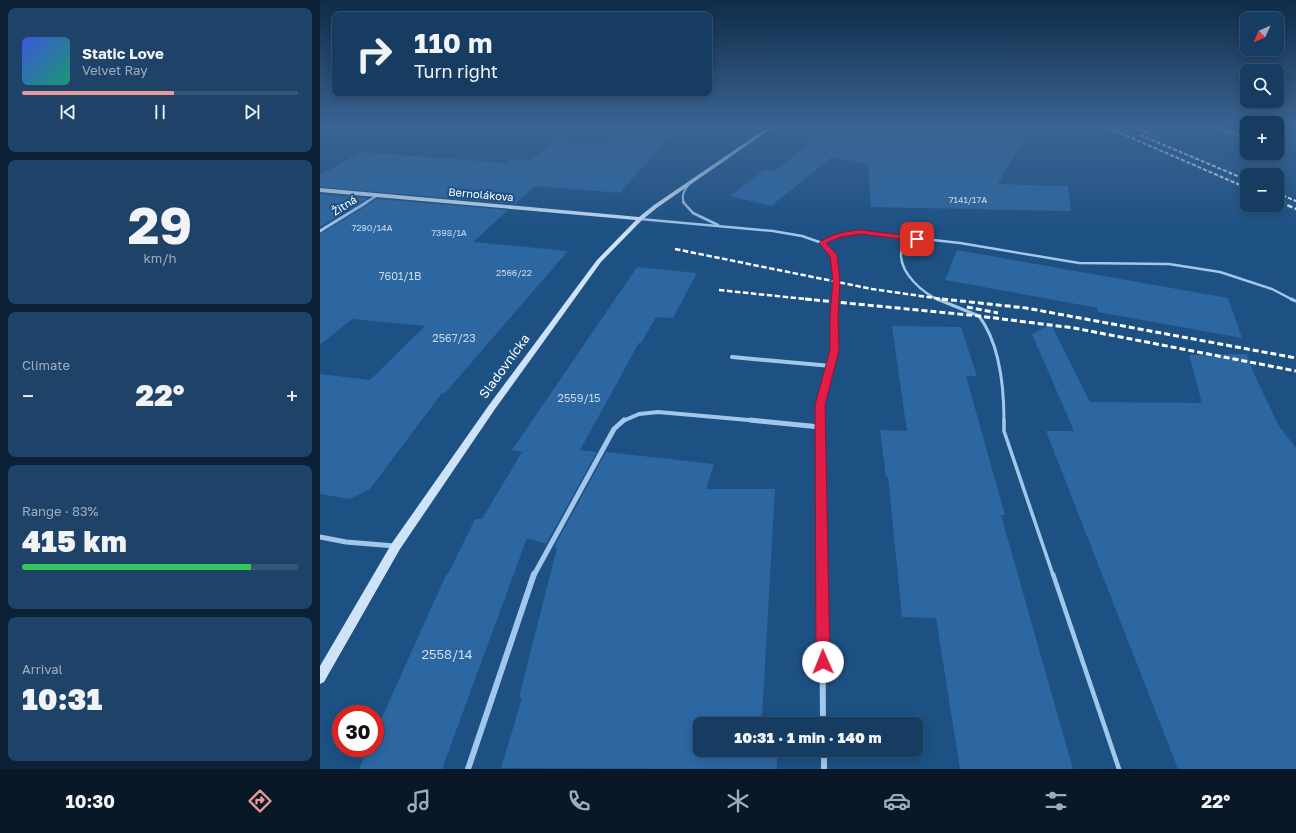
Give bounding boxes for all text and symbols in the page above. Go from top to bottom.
north arrow [1240,12,1284,56]
map controls [1240,12,1284,212]
text: 110 m [414,26,493,59]
icon: right [348,28,400,80]
text: Static Love [82,44,164,62]
text: Turn right [414,60,498,82]
text: Velvet Ray [82,62,147,78]
button: search [1240,64,1284,108]
icon: previous [57,101,79,123]
icon: pause [149,101,171,123]
icon: next [241,101,263,123]
button: + [1240,116,1284,160]
button: − [1240,168,1284,212]
street label: Bernolákova [448,185,514,203]
street label: Žitná [329,192,359,218]
text: 29 [128,193,192,255]
house number: 7141/17A [949,194,987,205]
house number: 7290/14A [351,222,393,233]
pin [900,222,934,256]
house number: 7398/1A [431,227,467,238]
icon: arrive [906,228,928,250]
text: km/h [143,250,177,266]
house number: 2566/22 [496,267,532,278]
house number: 7601/1B [379,269,421,282]
house number: 2567/23 [432,331,476,344]
street label: Sladovnícka [475,331,533,401]
text: Climate [22,357,70,373]
text: 22° [136,377,184,413]
text: − [22,382,34,409]
text: + [286,382,298,409]
house number: 2559/15 [558,391,600,404]
text: Range · 83% [22,503,98,519]
text: 415 km [22,523,127,559]
position arrow [802,641,844,683]
house number: 2558/14 [421,646,473,662]
text: Arrival [22,661,63,677]
text: 10:31 [22,681,102,717]
speed limit sign: 30 [332,705,384,757]
text: 10:31 · 1 min · 140 m [734,728,882,746]
icon: directions [246,787,274,815]
icon: music [405,787,433,815]
icon: phone [565,787,593,815]
icon: climate [724,787,752,815]
icon: car [883,787,911,815]
icon: filters [1042,787,1070,815]
text: 10:30 [66,790,115,812]
text: 22° [1201,790,1230,812]

